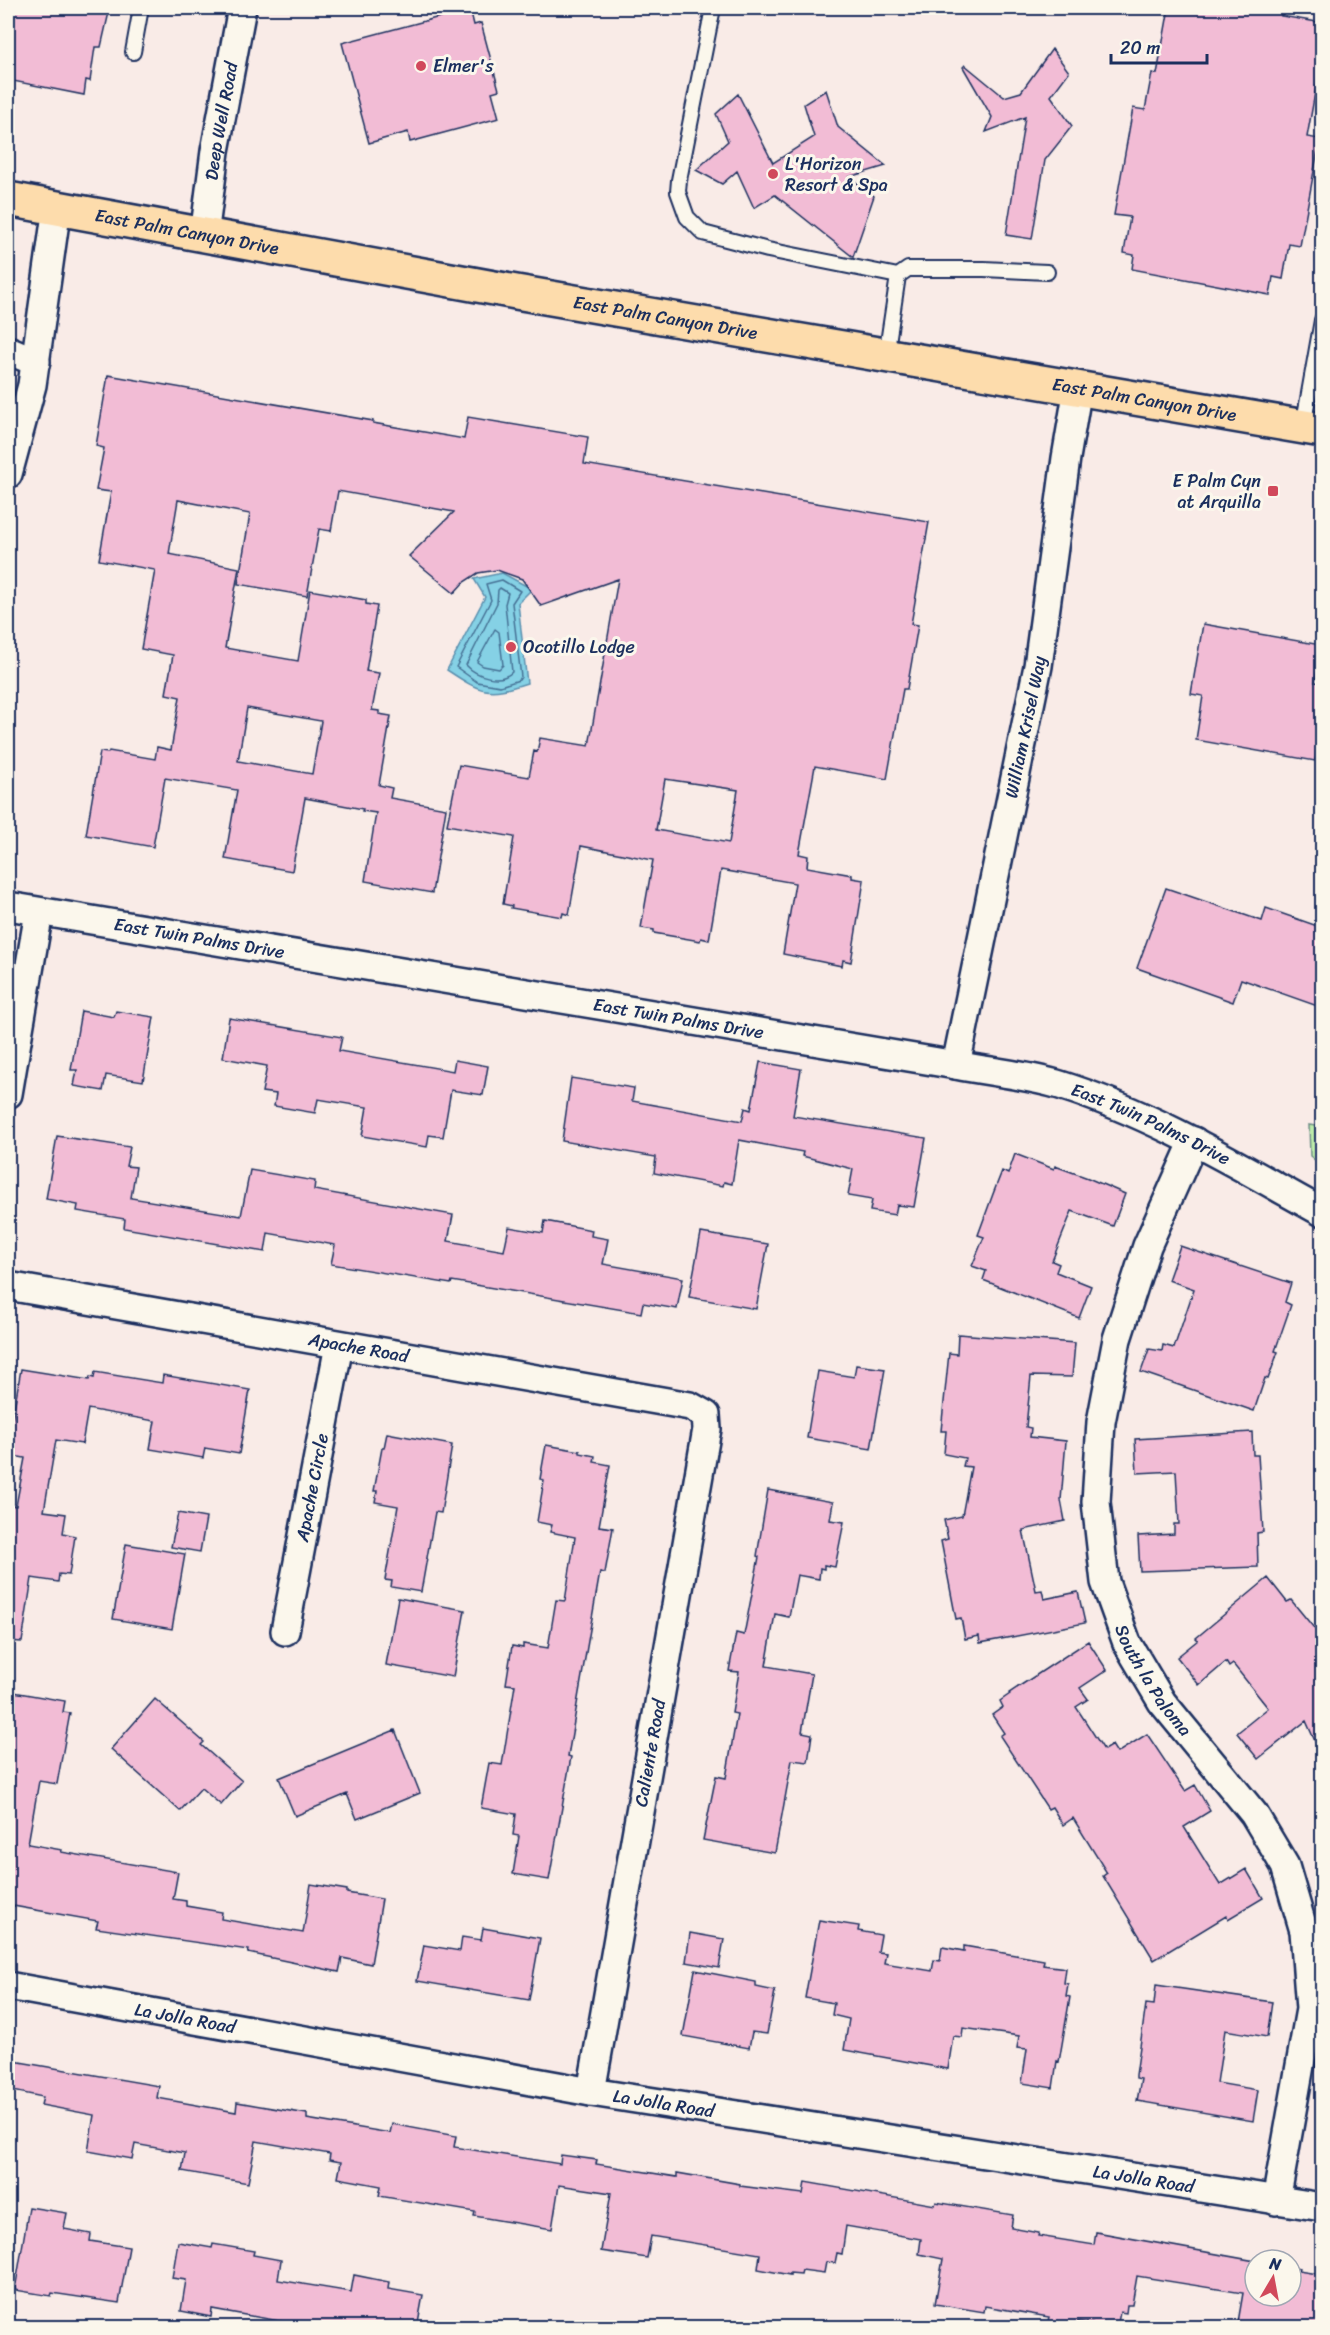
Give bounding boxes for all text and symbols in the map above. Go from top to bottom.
scale bar [1111,27,1207,65]
text: 20 m [1120,32,1160,64]
place label: Elmer's [433,50,494,82]
street label: Deep Well Road [195,58,248,182]
marker: Elmer's [414,59,428,73]
place label: L'Horizon Resort & Spa [785,148,888,201]
marker: L'Horizon Resort & Spa [766,167,780,181]
street label: East Palm Canyon Drive [92,199,282,264]
street label: East Palm Canyon Drive [571,286,760,349]
street label: East Palm Canyon Drive [1050,368,1239,431]
place label: E Palm Cyn at Arquilla [1173,465,1261,518]
marker: E Palm Cyn at Arquilla [1266,484,1280,498]
place label: Ocotillo Lodge [523,631,635,663]
marker: Ocotillo Lodge [504,640,518,654]
street label: William Krisel Way [995,653,1055,801]
street label: East Twin Palms Drive [112,908,287,968]
street label: East Twin Palms Drive [591,988,766,1049]
street label: East Twin Palms Drive [1067,1074,1236,1174]
street label: Apache Road [305,1323,413,1372]
street label: Apache Circle [286,1431,338,1545]
street label: South la Paloma [1106,1620,1200,1744]
street label: Caliente Road [625,1695,675,1809]
street label: La Jolla Road [132,1993,240,2043]
street label: La Jolla Road [611,2080,718,2127]
street label: La Jolla Road [1091,2155,1198,2203]
north arrow [1243,2248,1303,2308]
text: N [1267,2248,1284,2279]

